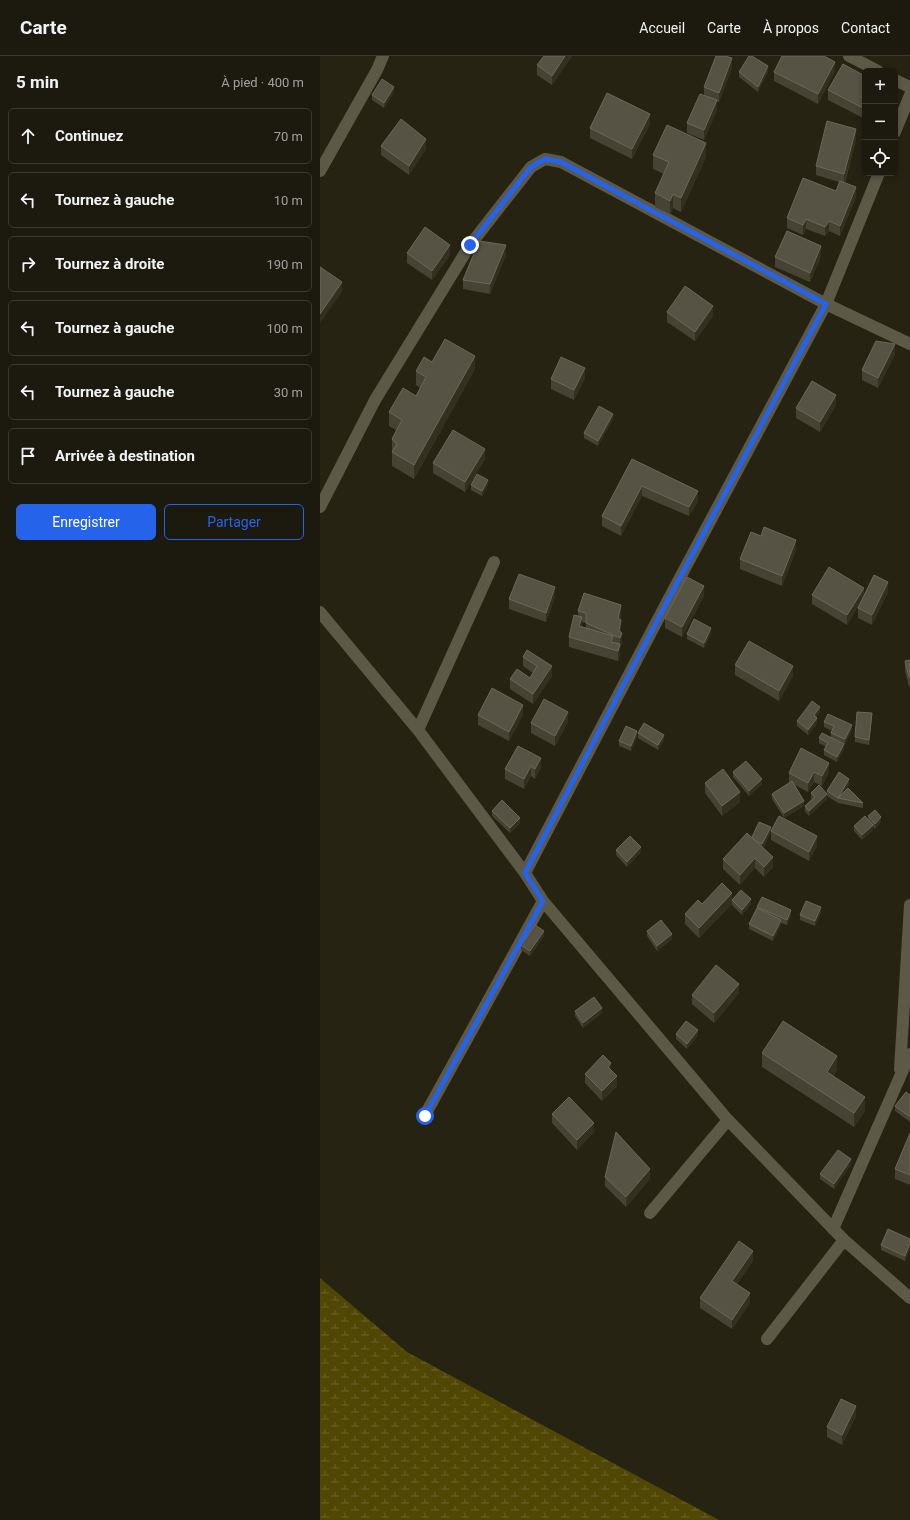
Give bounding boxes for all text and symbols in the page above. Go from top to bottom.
text: Carte [20,16,67,39]
text: Accueil [639,20,685,36]
text: Carte [707,20,741,36]
text: À propos [763,20,819,36]
text: Contact [841,20,890,36]
map controls [862,68,898,176]
button: + [862,68,898,104]
text: 5 min [16,72,59,92]
text: À pied · 400 m [221,75,304,90]
button: − [862,104,898,140]
icon: ahead [17,125,39,147]
text: Continuez [55,127,123,145]
text: 70 m [274,129,303,144]
button: locate [862,140,898,176]
icon: left [17,189,39,211]
text: Tournez à gauche [55,191,174,209]
text: 10 m [274,193,303,208]
route end [461,236,479,254]
icon: right [17,253,39,275]
text: Tournez à droite [55,255,164,273]
text: 190 m [266,257,303,272]
icon: left [17,317,39,339]
text: Tournez à gauche [55,319,174,337]
text: 100 m [266,321,303,336]
icon: left [17,381,39,403]
text: Tournez à gauche [55,383,174,401]
text: 30 m [274,385,303,400]
icon: arrive [17,445,39,467]
text: Arrivée à destination [55,447,195,465]
button: Enregistrer [16,504,156,540]
button: Partager [164,504,304,540]
route start [416,1107,434,1125]

